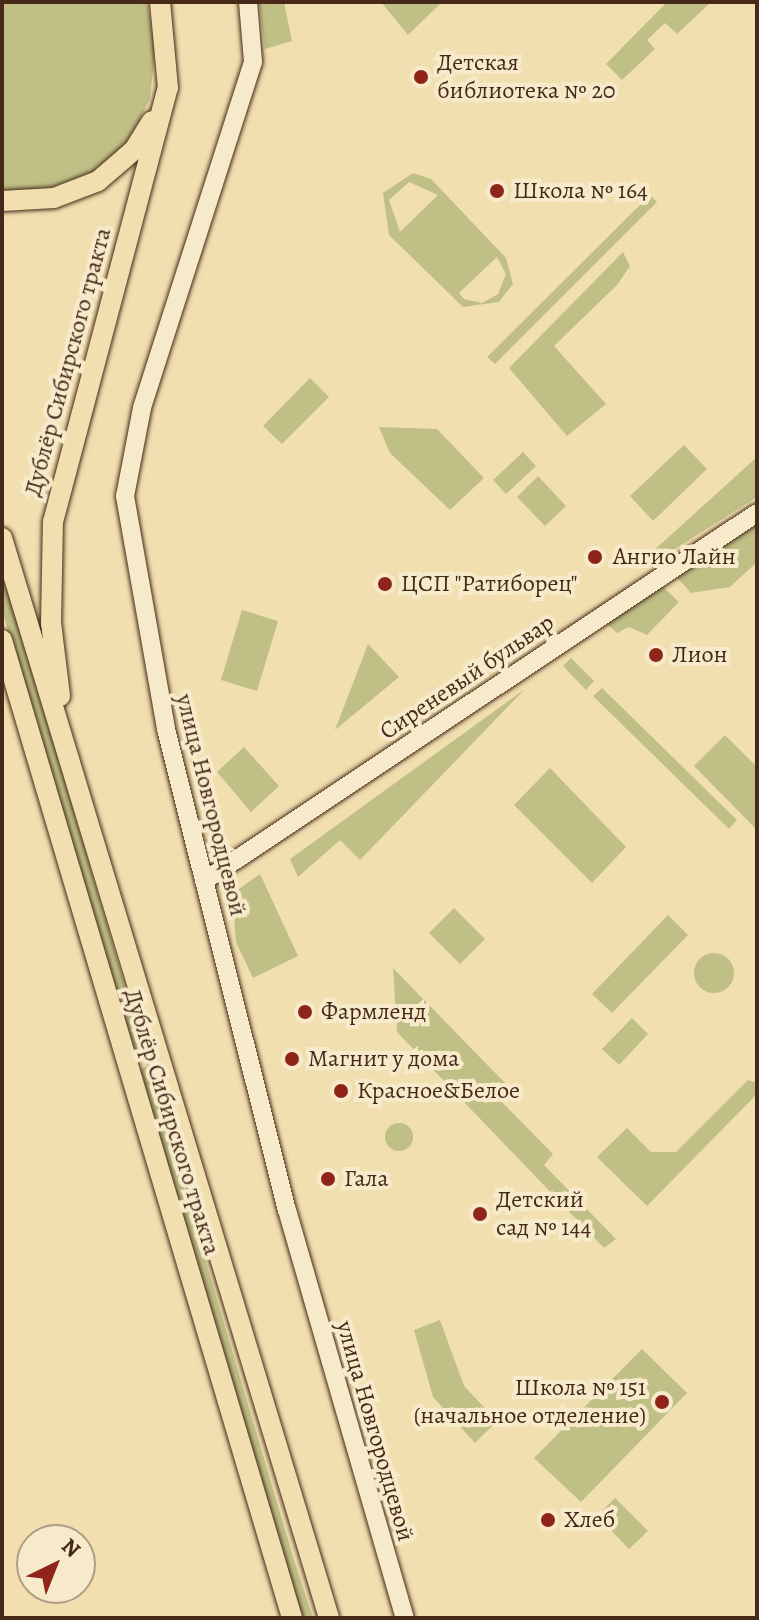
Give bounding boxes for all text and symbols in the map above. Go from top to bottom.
place label: Детская библиотека № 20 [437,49,616,105]
marker: Детская библиотека № 20 [412,68,430,86]
place label: Школа № 164 [513,177,648,205]
marker: Школа № 164 [488,182,506,200]
street label: Дублёр Сибирского тракта [18,225,118,499]
place label: Ангио Лайн [613,543,736,571]
marker: Ангио Лайн [584,546,606,568]
place label: ЦСП "Ратиборец" [401,570,578,598]
marker: ЦСП "Ратиборец" [376,575,394,593]
street label: Сиреневый бульвар [374,608,560,746]
place label: Лион [672,641,728,669]
marker: Лион [647,646,665,664]
street label: улица Новгородцевой [169,691,253,919]
street label: Дублёр Сибирского тракта [118,985,226,1259]
place label: Фармленд [321,998,426,1026]
marker: Фармленд [296,1003,314,1021]
place label: Магнит у дома [308,1045,459,1073]
marker: Магнит у дома [283,1050,301,1068]
place label: Красное&Белое [357,1077,520,1105]
marker: Красное&Белое [332,1082,350,1100]
place label: Гала [344,1165,388,1193]
marker: Гала [319,1170,337,1188]
place label: Детский сад № 144 [496,1186,591,1242]
marker: Детский сад № 144 [471,1205,489,1223]
street label: улица Новгородцевой [330,1318,420,1544]
place label: Школа № 151 (начальное отделение) [414,1374,646,1430]
marker: Школа № 151 (начальное отделение) [653,1393,671,1411]
place label: Хлеб [564,1506,615,1534]
marker: Хлеб [539,1511,557,1529]
north arrow [16,1524,96,1604]
text: N [55,1531,87,1564]

